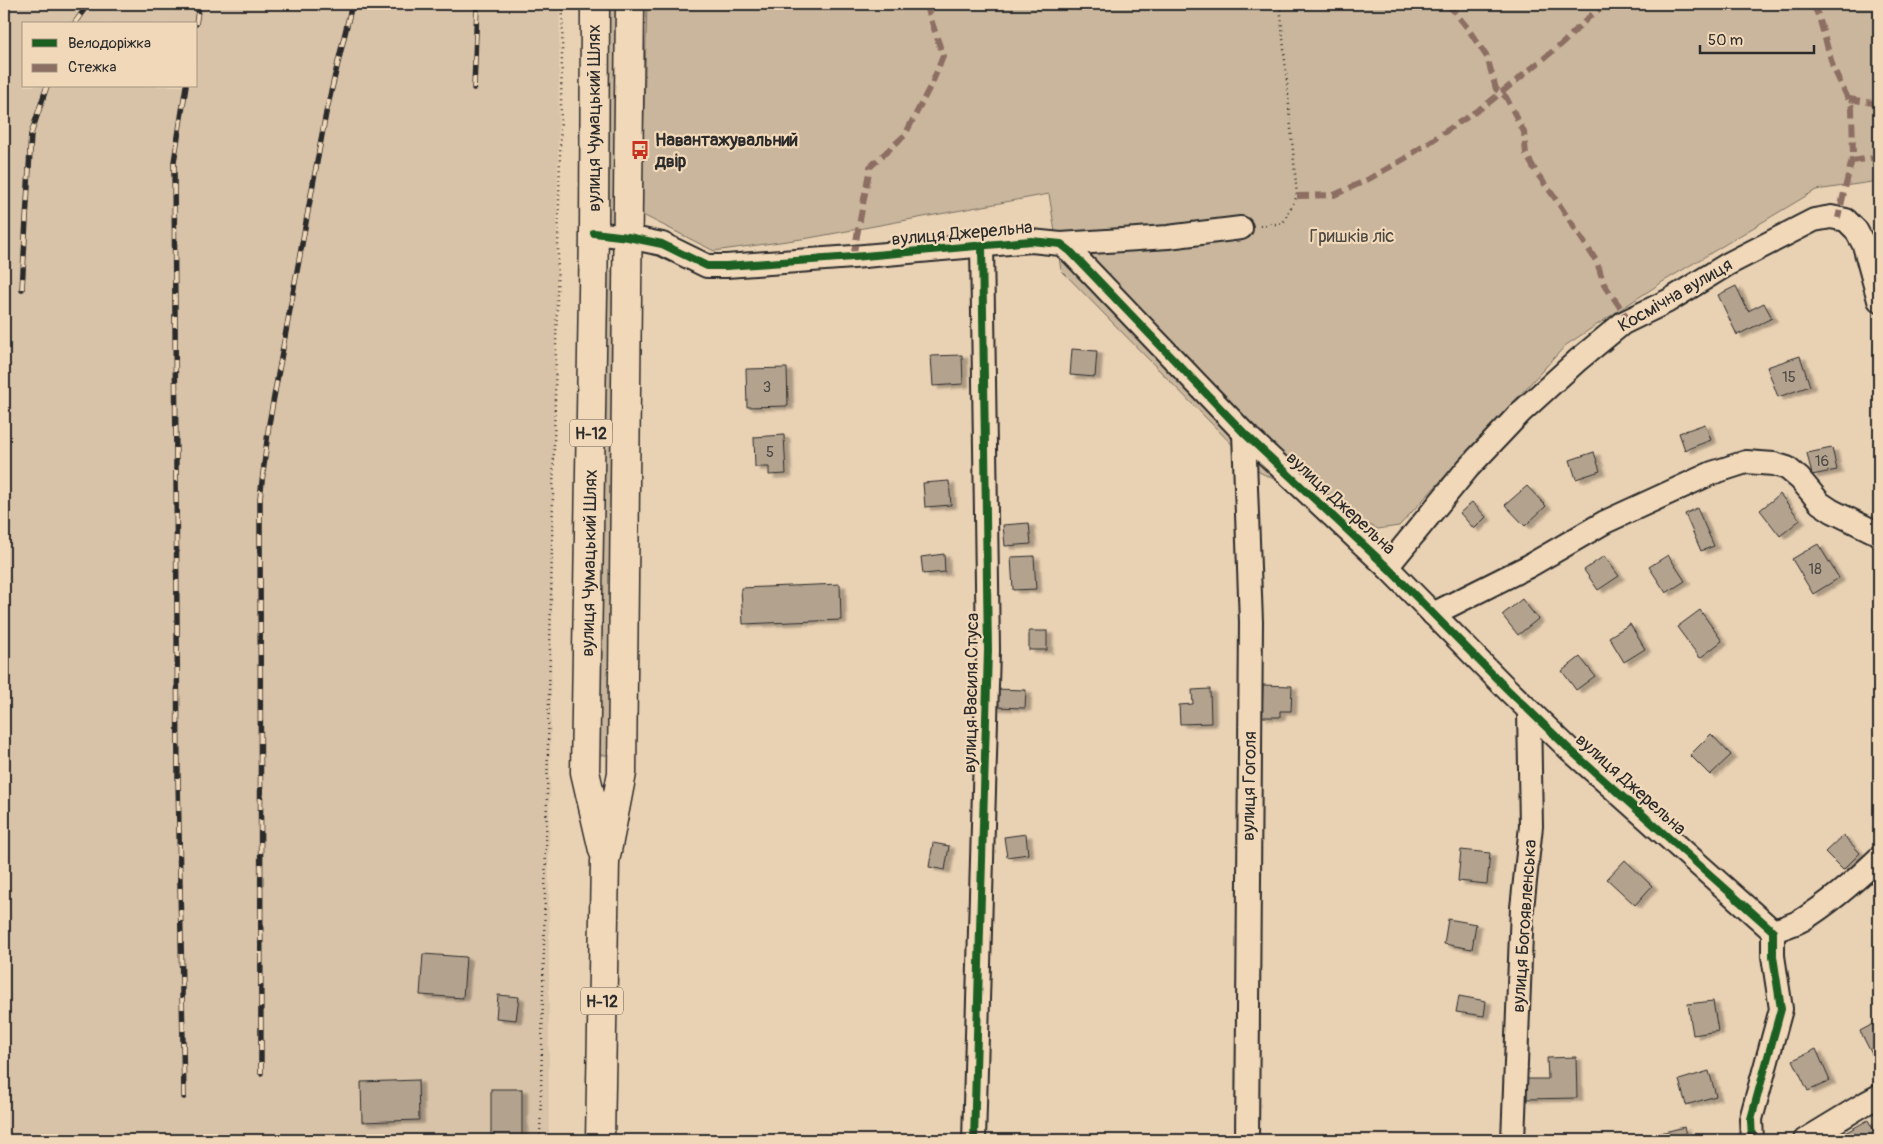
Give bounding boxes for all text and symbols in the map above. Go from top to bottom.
legend [22,22,198,88]
scale bar [1700,22,1814,54]
street label: вулиця Чумацький Шлях [583,24,606,212]
text: 50 m [1708,31,1743,50]
text: Велодоріжка [68,34,151,53]
text: Стежка [68,58,117,77]
place label: Навантажувальний двір [654,129,798,173]
bus stop icon: Навантажувальний двір [629,139,651,161]
street label: вулиця Джерельна [891,216,1033,251]
park label: Гришків ліс [1310,225,1394,248]
street label: Космічна вулиця [1614,253,1737,337]
house number: 15 [1782,368,1796,387]
house number: 3 [763,378,771,397]
road number: Н-12 [570,419,612,446]
house number: 5 [766,443,774,462]
street label: вулиця Джерельна [1281,447,1400,560]
house number: 16 [1815,452,1829,471]
street label: вулиця Чумацький Шлях [576,469,603,657]
house number: 18 [1808,560,1822,579]
street label: вулиця Василя Стуса [959,613,984,773]
street label: вулиця Джерельна [1570,729,1691,840]
street label: вулиця Гоголя [1237,731,1262,841]
street label: вулиця Богоявленська [1507,839,1542,1013]
road number: Н-12 [581,988,623,1014]

